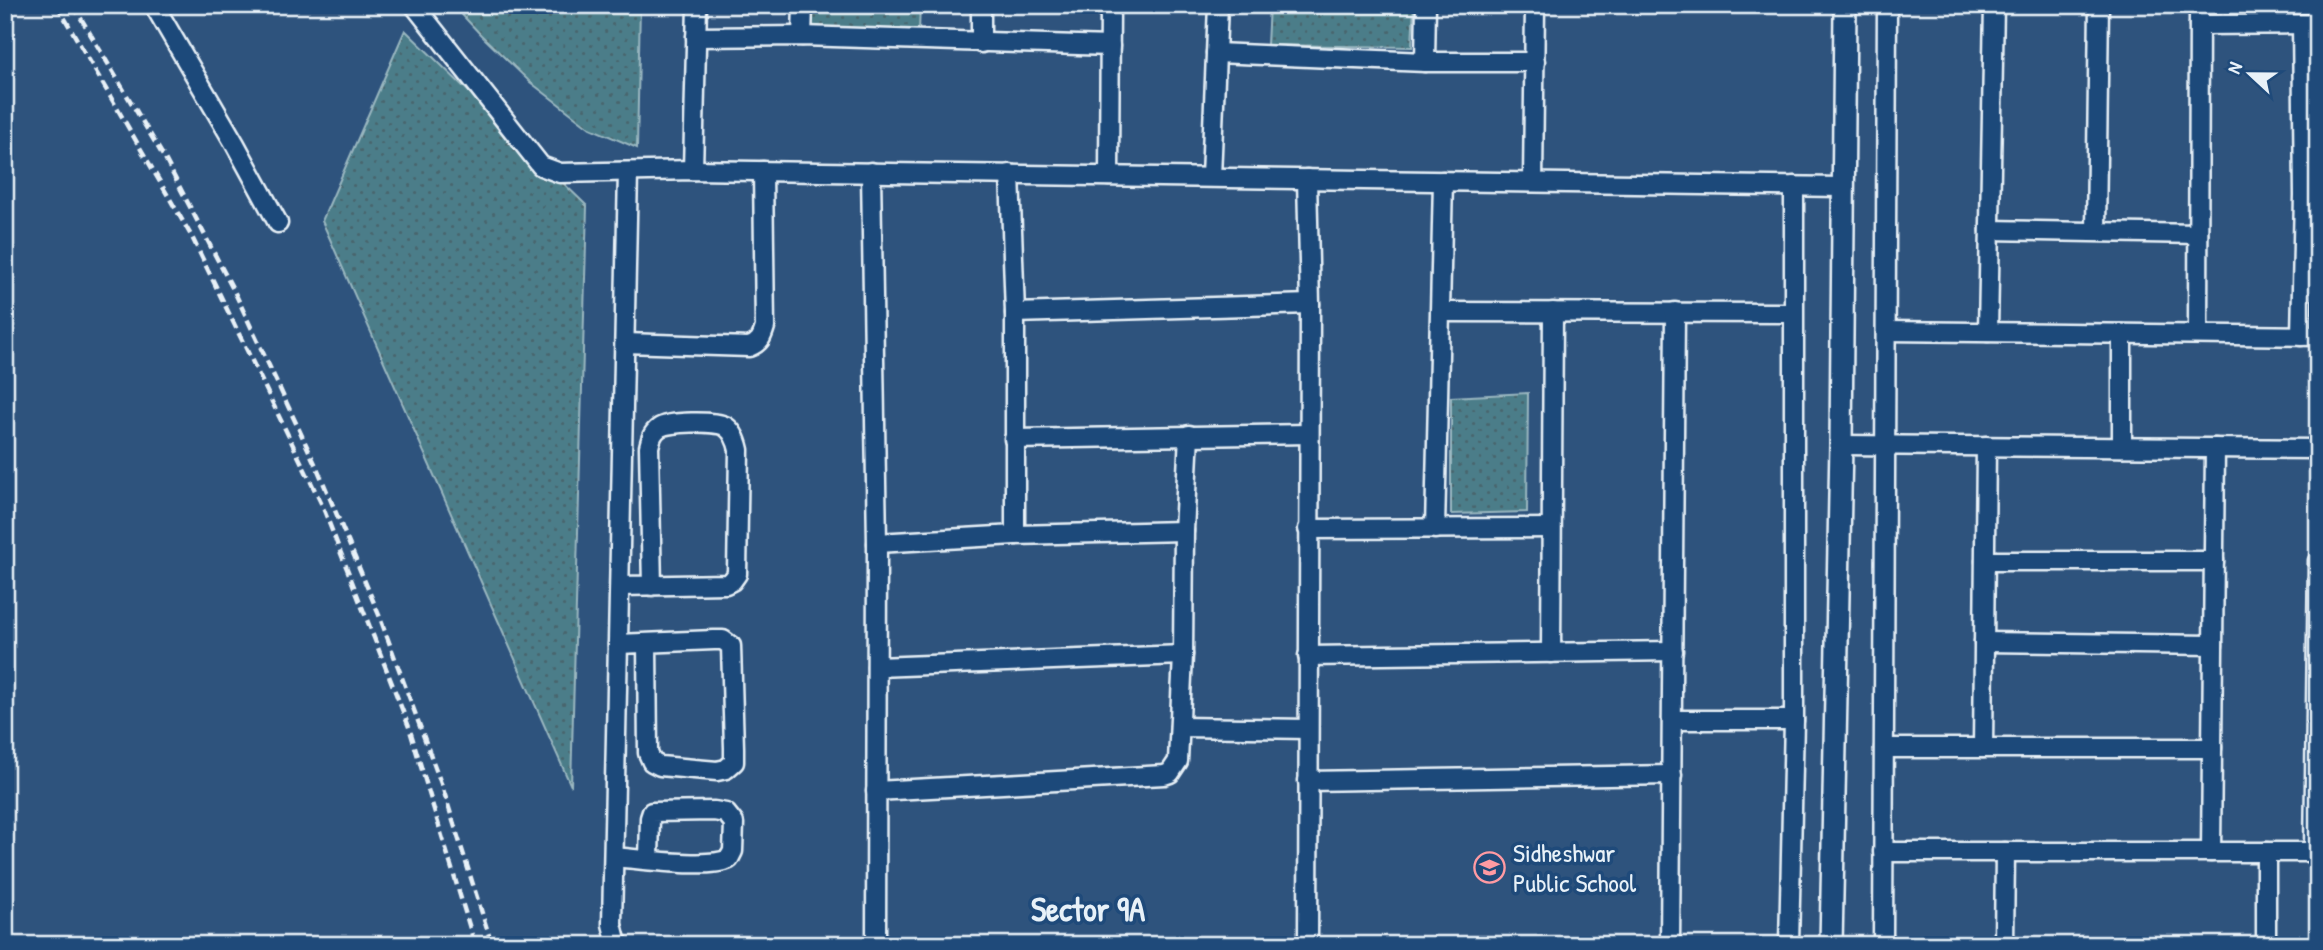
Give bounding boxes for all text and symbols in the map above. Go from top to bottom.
north arrow [2214,38,2284,108]
text: N [2220,58,2248,77]
place label: Sidheshwar Public School [1513,835,1636,900]
school or university icon: Sidheshwar Public School [1473,851,1507,885]
district label: Sector 9A [1031,887,1146,931]

